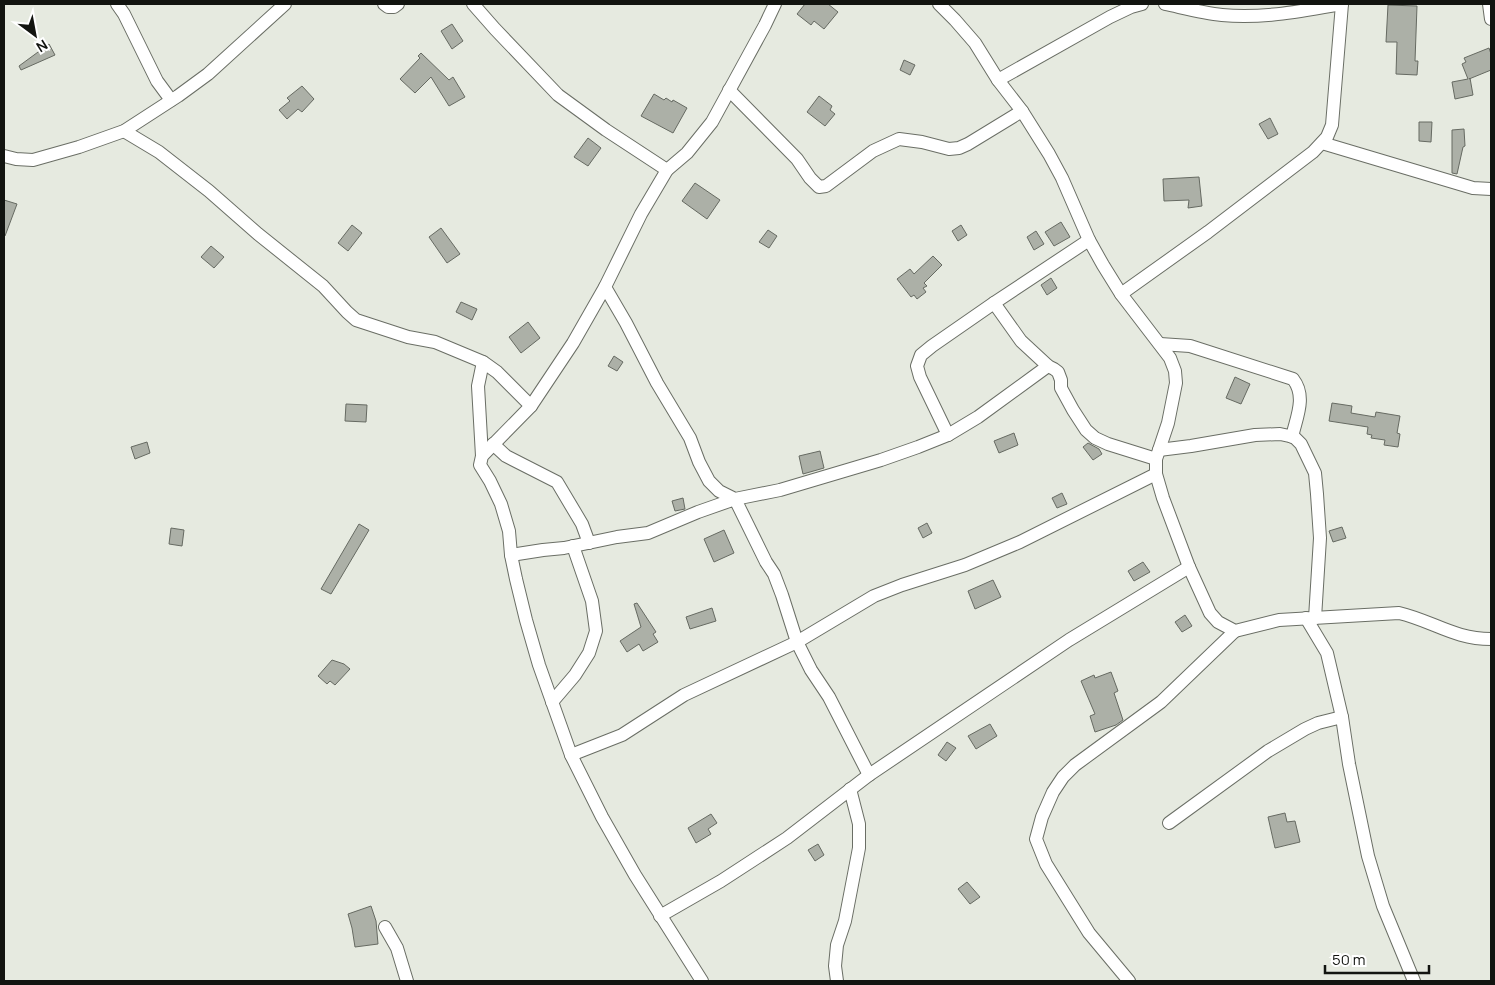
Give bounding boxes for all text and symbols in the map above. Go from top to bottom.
north arrow [10,10,60,60]
text: N [33,36,51,57]
scale bar [1325,942,1429,974]
text: 50 m [1332,949,1366,970]

